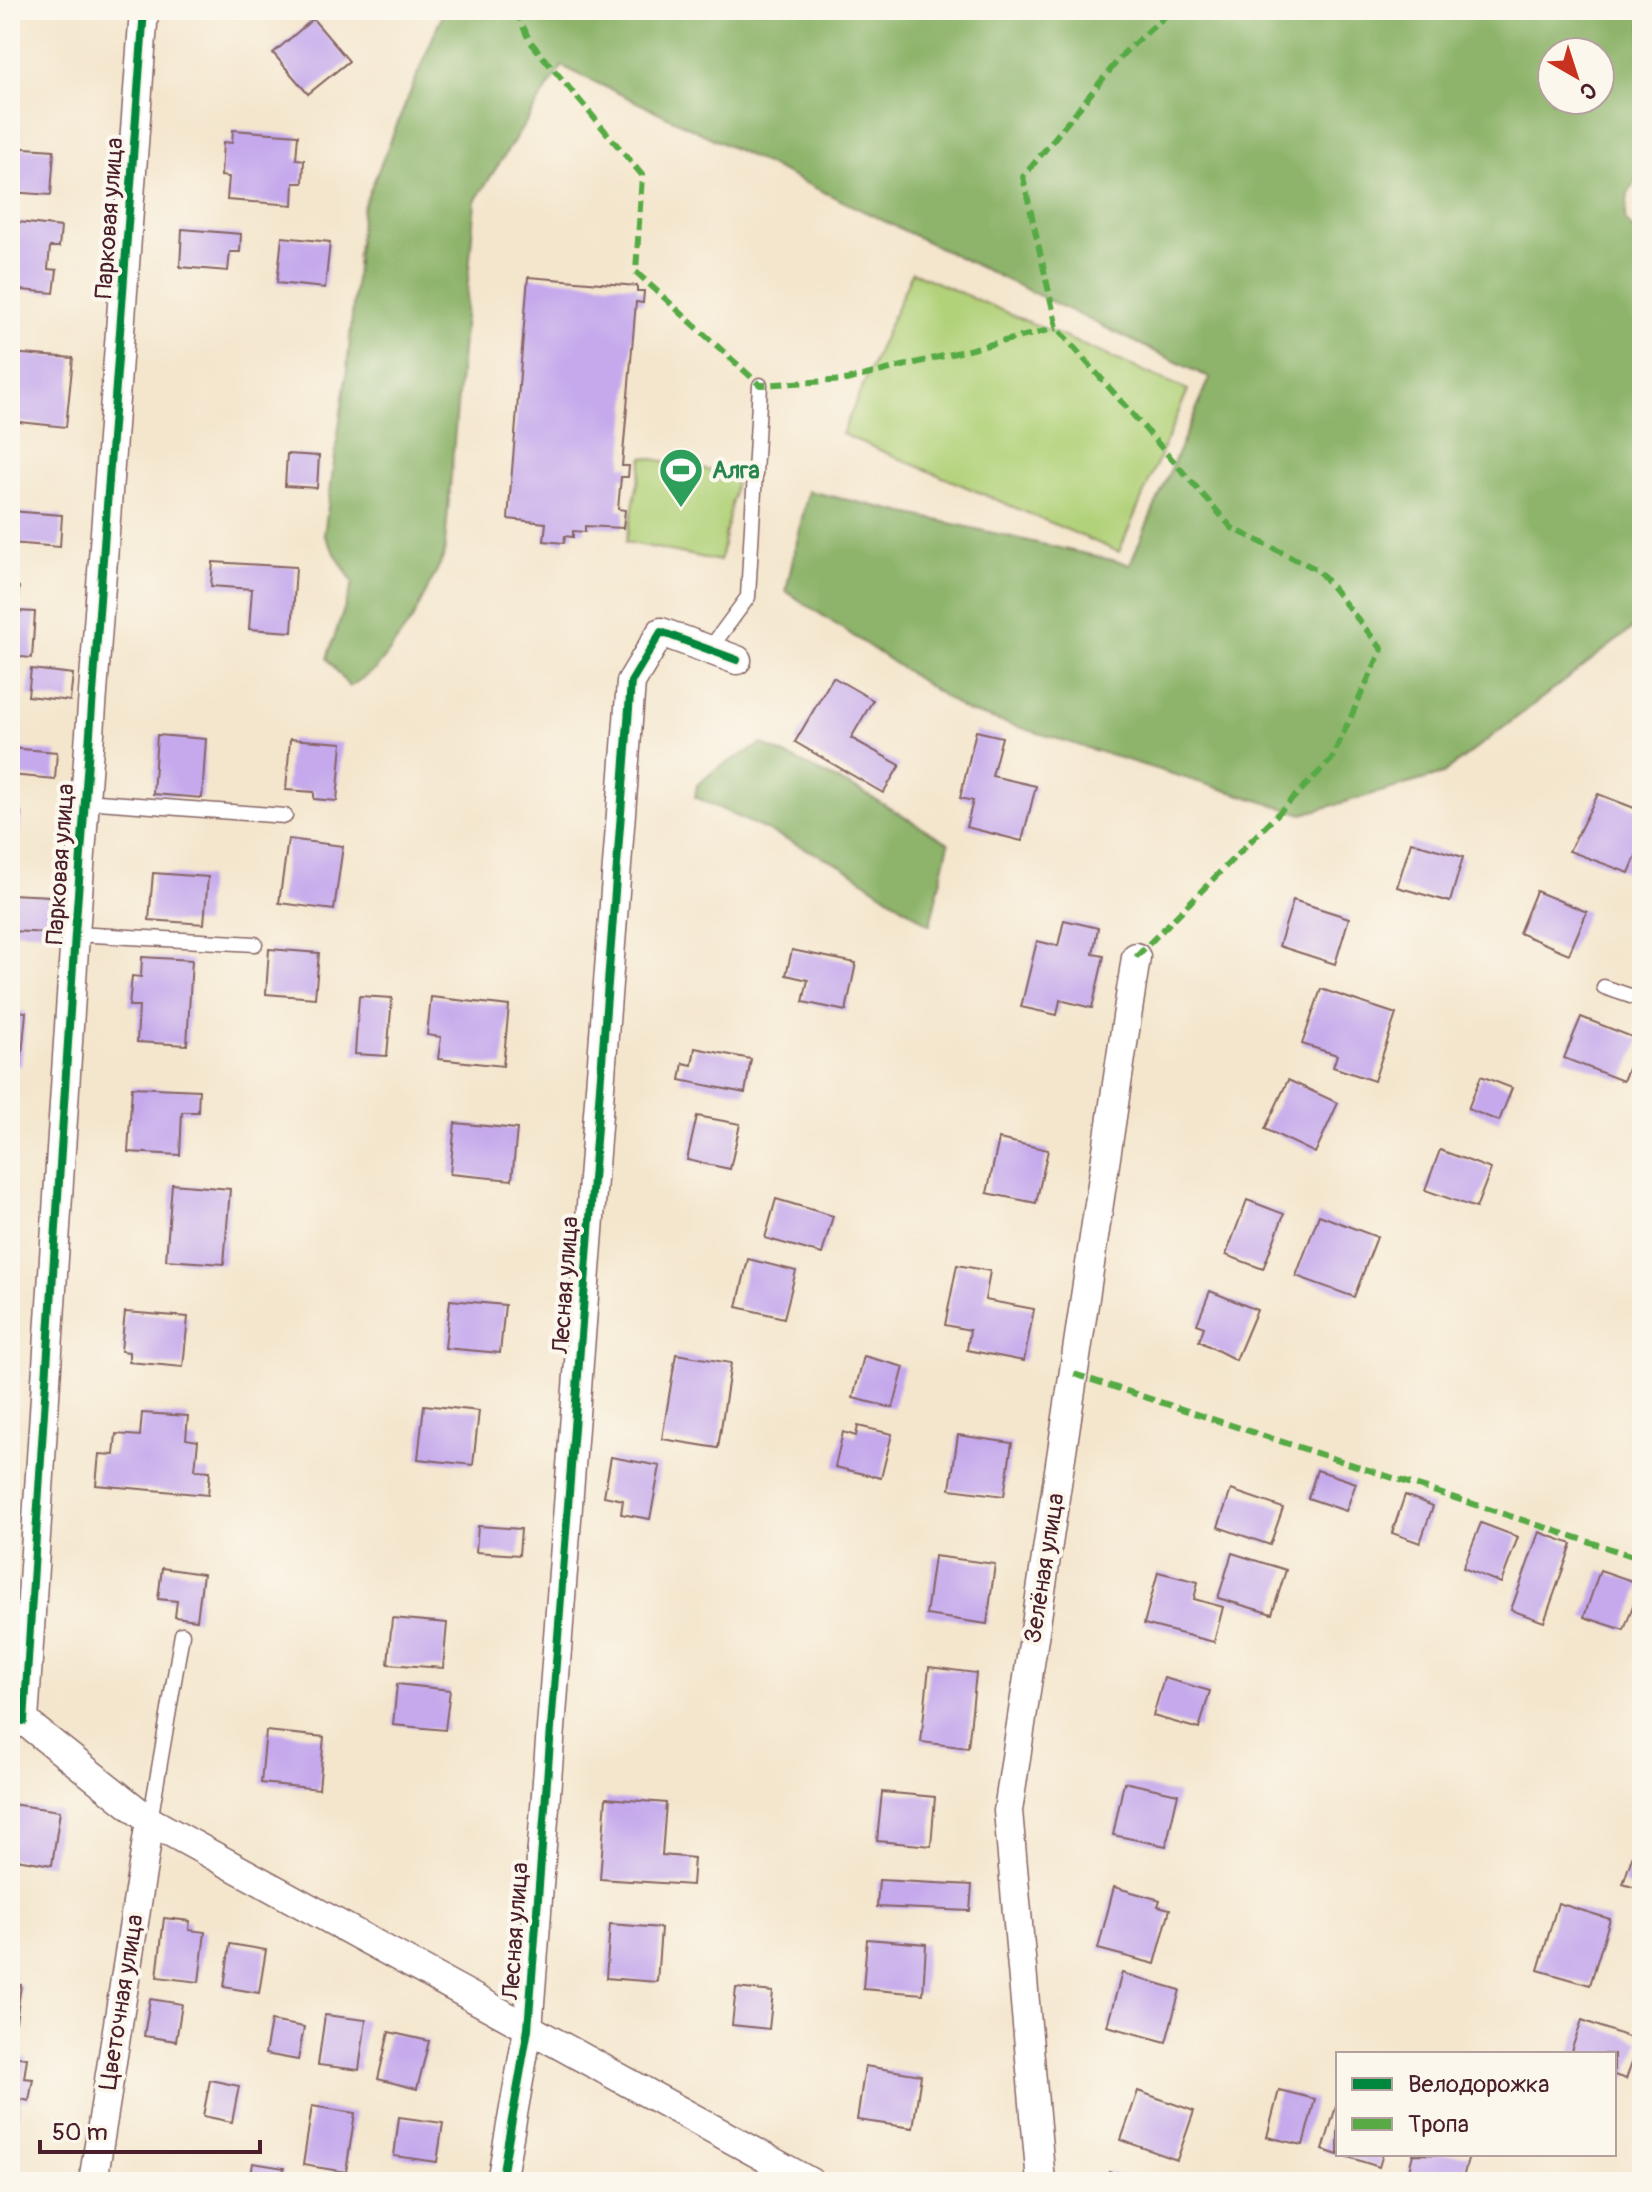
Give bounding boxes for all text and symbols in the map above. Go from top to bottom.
north arrow [1536,36,1616,116]
text: С [1574,76,1602,106]
street label: Парковая улица [89,137,130,300]
sports icon: Алга [657,446,705,509]
place label: Алга [712,456,760,485]
street label: Парковая улица [40,783,81,946]
street label: Лесная улица [546,1215,585,1356]
street label: Зелёная улица [1018,1491,1071,1645]
street label: Лесная улица [496,1861,535,2002]
street label: Цветочная улица [93,1912,150,2092]
legend [1336,2052,1616,2156]
text: Велодорожка [1408,2070,1549,2099]
scale bar [40,2104,260,2154]
text: Тропа [1408,2110,1469,2139]
text: 50 m [52,2118,108,2147]

